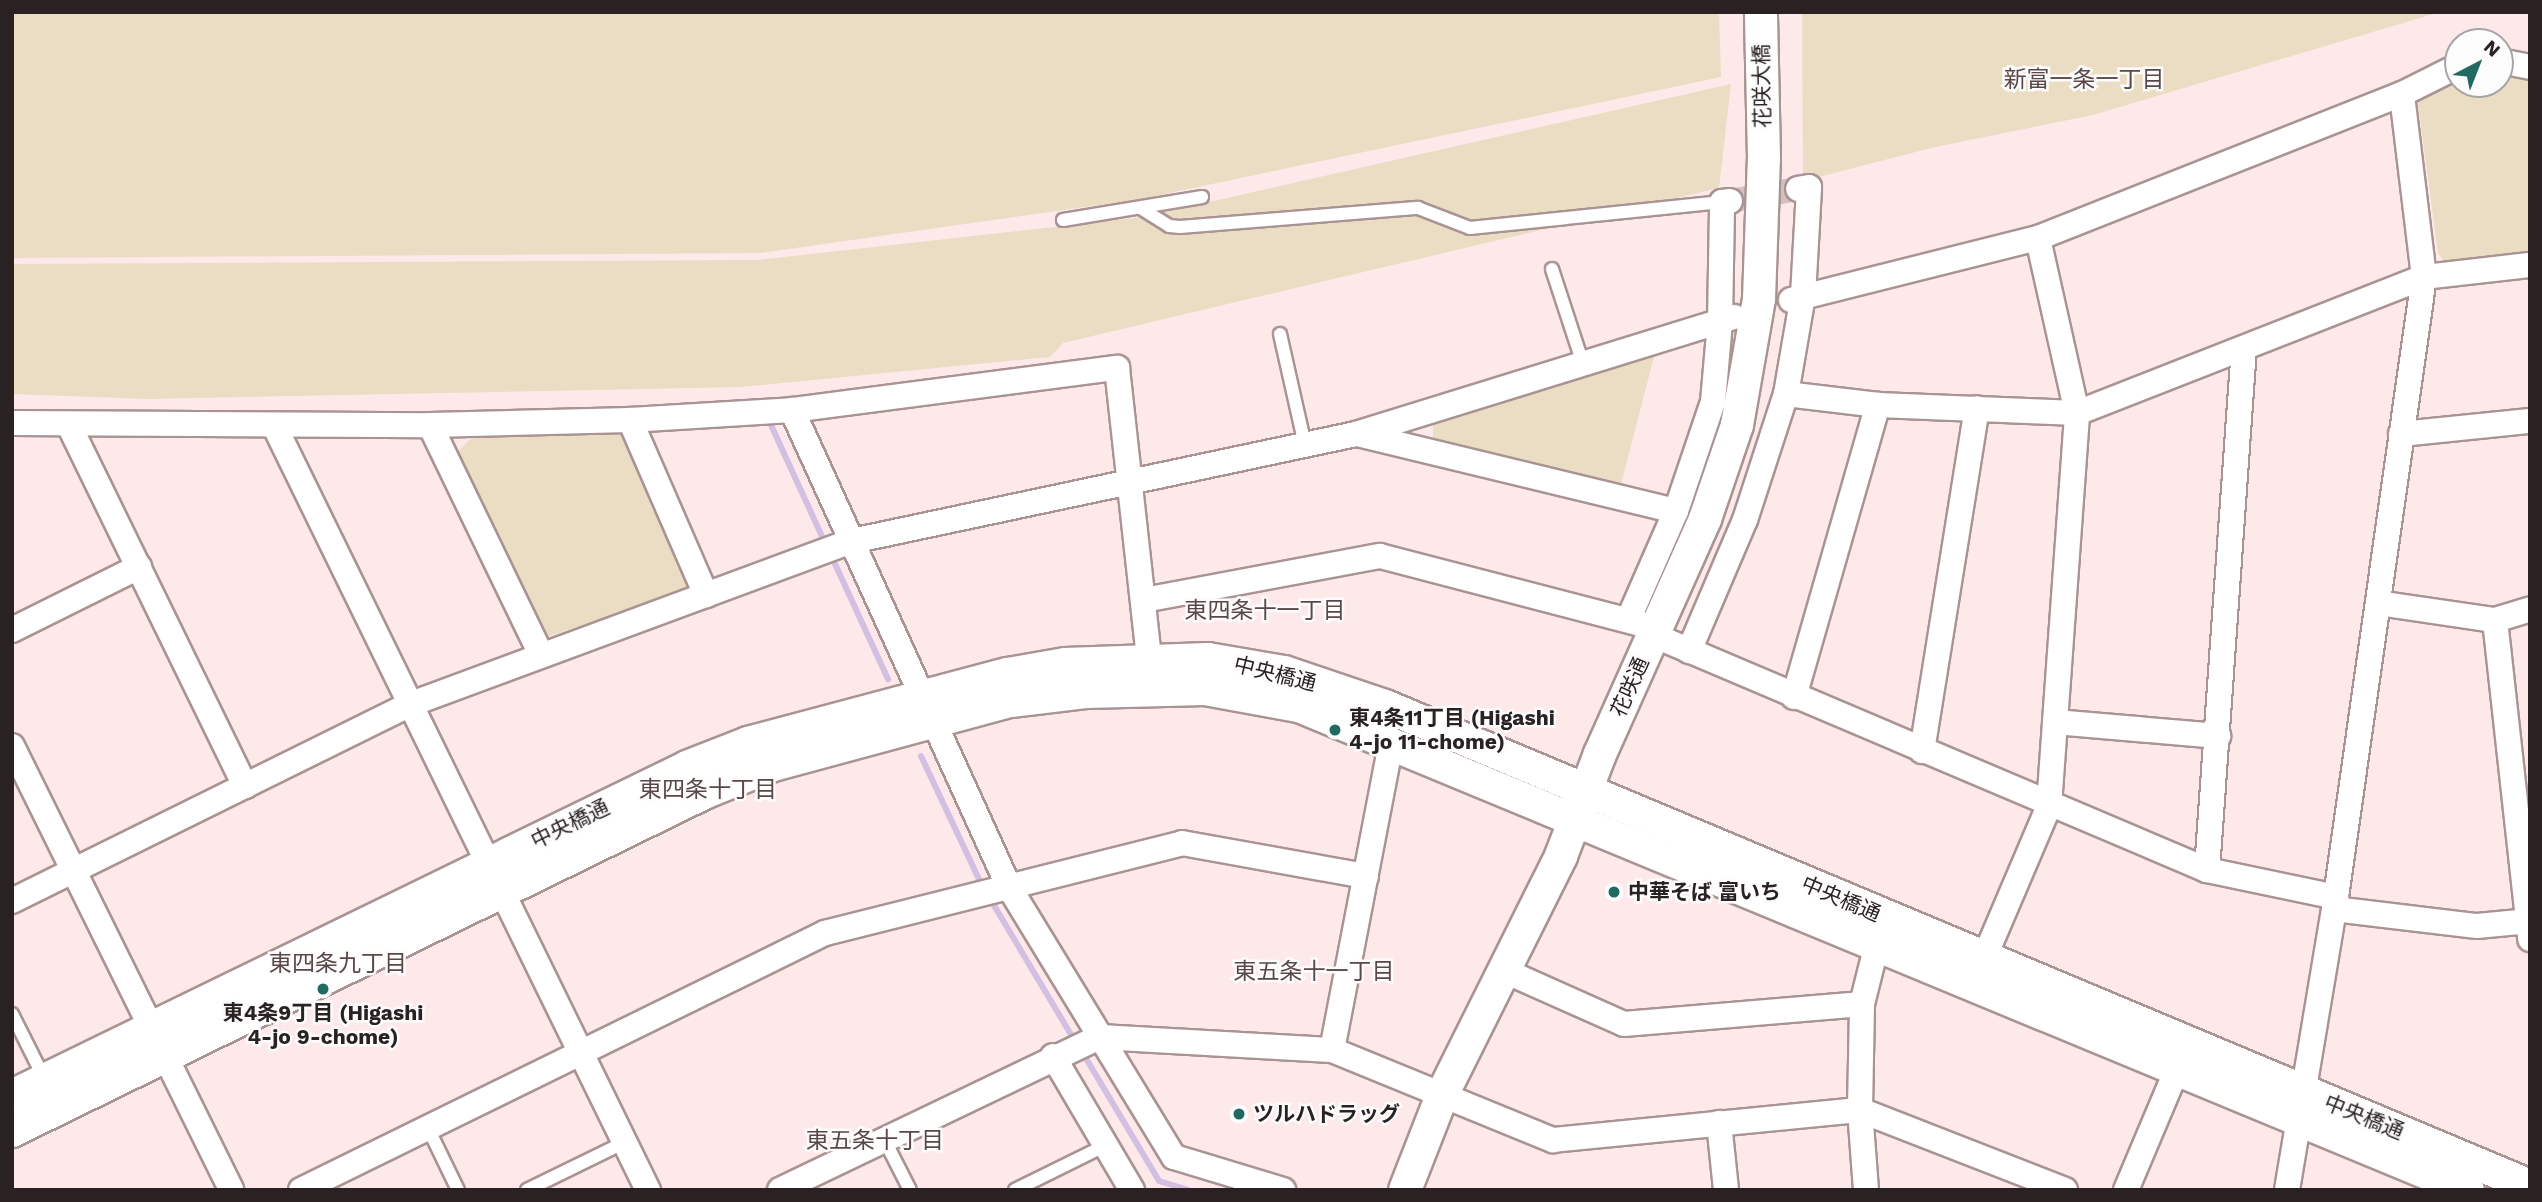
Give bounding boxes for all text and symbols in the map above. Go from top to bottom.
north arrow [2444,28,2514,98]
text: N [2479,35,2505,62]
street label: 花咲大橋 [1749,44,1775,128]
district label: 新富一条一丁目 [2004,66,2164,94]
district label: 東四条十一丁目 [1185,597,1345,625]
street label: 中央橋通 [1231,652,1319,696]
street label: 花咲通 [1606,653,1654,721]
place label: 東4条11丁目 (Higashi 4-jo 11-chome) [1349,705,1555,755]
marker: 東4条11丁目 (Higashi 4-jo 11-chome) [1327,722,1343,738]
district label: 東四条十丁目 [639,776,777,804]
street label: 中央橋通 [527,794,613,854]
street label: 中央橋通 [1797,871,1885,927]
place label: 中華そば 富いち [1628,879,1781,905]
marker: 中華そば 富いち [1606,884,1622,900]
district label: 東四条九丁目 [269,950,407,978]
district label: 東五条十一丁目 [1234,958,1394,986]
marker: 東4条9丁目 (Higashi 4-jo 9-chome) [315,981,331,997]
place label: 東4条9丁目 (Higashi 4-jo 9-chome) [223,1000,423,1050]
street label: 中央橋通 [2320,1090,2408,1144]
place label: ツルハドラッグ [1253,1101,1400,1127]
marker: ツルハドラッグ [1231,1106,1247,1122]
district label: 東五条十丁目 [806,1127,944,1155]

